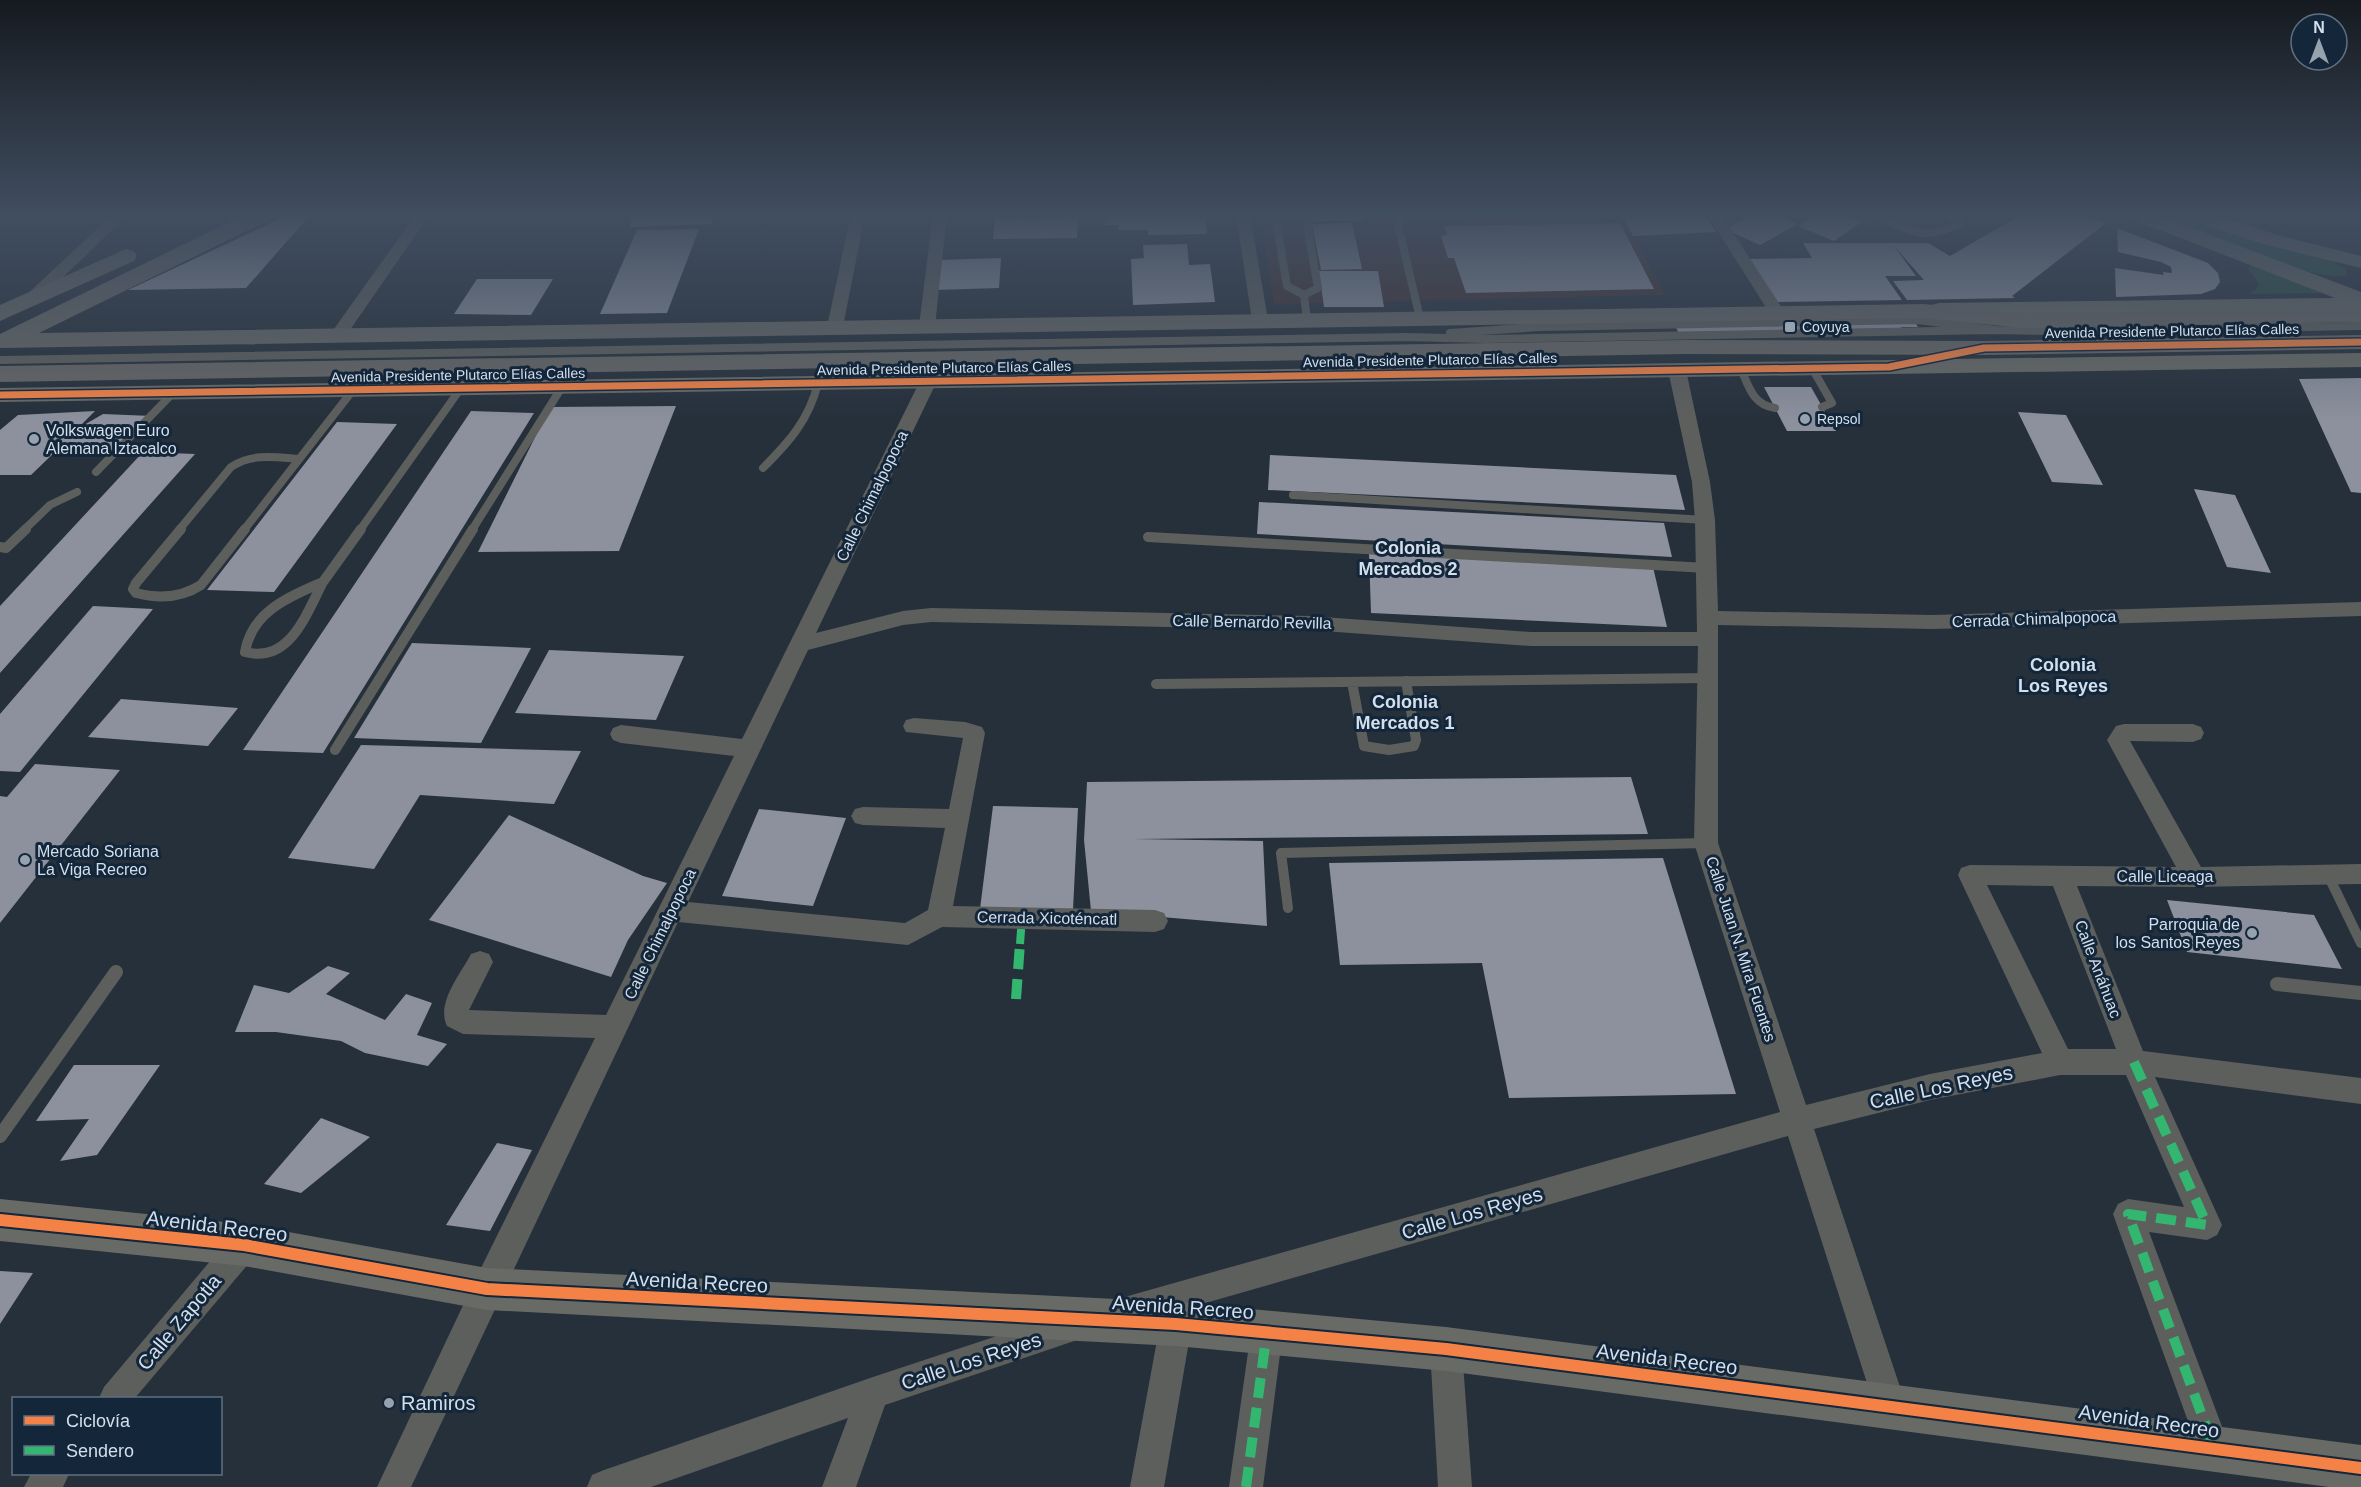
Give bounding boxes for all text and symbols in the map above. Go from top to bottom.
north arrow [2289,12,2349,72]
text: N [2313,19,2325,36]
place label: Coyuya [1802,319,1850,335]
marker: Coyuya [1783,320,1797,334]
street label: Avenida Presidente Plutarco Elías Calles [2045,321,2299,341]
street label: Avenida Presidente Plutarco Elías Calles [1303,350,1557,370]
street label: Avenida Presidente Plutarco Elías Calles [817,358,1071,378]
street label: Avenida Presidente Plutarco Elías Calles [331,365,585,385]
place label: Repsol [1817,411,1861,427]
marker: Repsol [1798,412,1812,426]
place label: Volkswagen Euro Alemana Iztacalco [46,422,177,457]
street label: Calle Chimalpopoca [833,428,911,564]
marker: Volkswagen Euro Alemana Iztacalco [27,432,41,446]
district label: Colonia Mercados 2 [1358,538,1458,579]
street label: Cerrada Chimalpopoca [1951,608,2117,630]
street label: Calle Bernardo Revilla [1172,612,1332,632]
district label: Colonia Los Reyes [2018,655,2108,696]
district label: Colonia Mercados 1 [1355,692,1455,733]
place label: Mercado Soriana La Viga Recreo [37,843,159,878]
marker: Mercado Soriana La Viga Recreo [18,853,32,867]
street label: Calle Juan N. Mira Fuentes [1703,854,1779,1044]
street label: Calle Chimalpopoca [621,866,699,1002]
street label: Calle Liceaga [2117,868,2214,885]
street label: Cerrada Xicoténcatl [977,908,1117,928]
place label: Parroquia de los Santos Reyes [2115,916,2240,951]
street label: Calle Anáhuac [2072,918,2124,1020]
marker: Parroquia de los Santos Reyes [2245,926,2259,940]
street label: Calle Los Reyes [1867,1061,2015,1113]
street label: Calle Los Reyes [1399,1182,1545,1244]
street label: Avenida Recreo [145,1206,289,1246]
street label: Avenida Recreo [626,1267,768,1297]
street label: Calle Zapotla [133,1269,226,1374]
street label: Avenida Recreo [1111,1291,1255,1323]
street label: Calle Los Reyes [898,1328,1044,1394]
street label: Avenida Recreo [1595,1339,1739,1379]
place label: Ramiros [401,1392,475,1414]
marker: Ramiros [382,1396,396,1410]
legend [12,1397,222,1475]
street label: Avenida Recreo [2077,1400,2221,1442]
text: Ciclovía [66,1411,131,1431]
text: Sendero [66,1441,134,1461]

